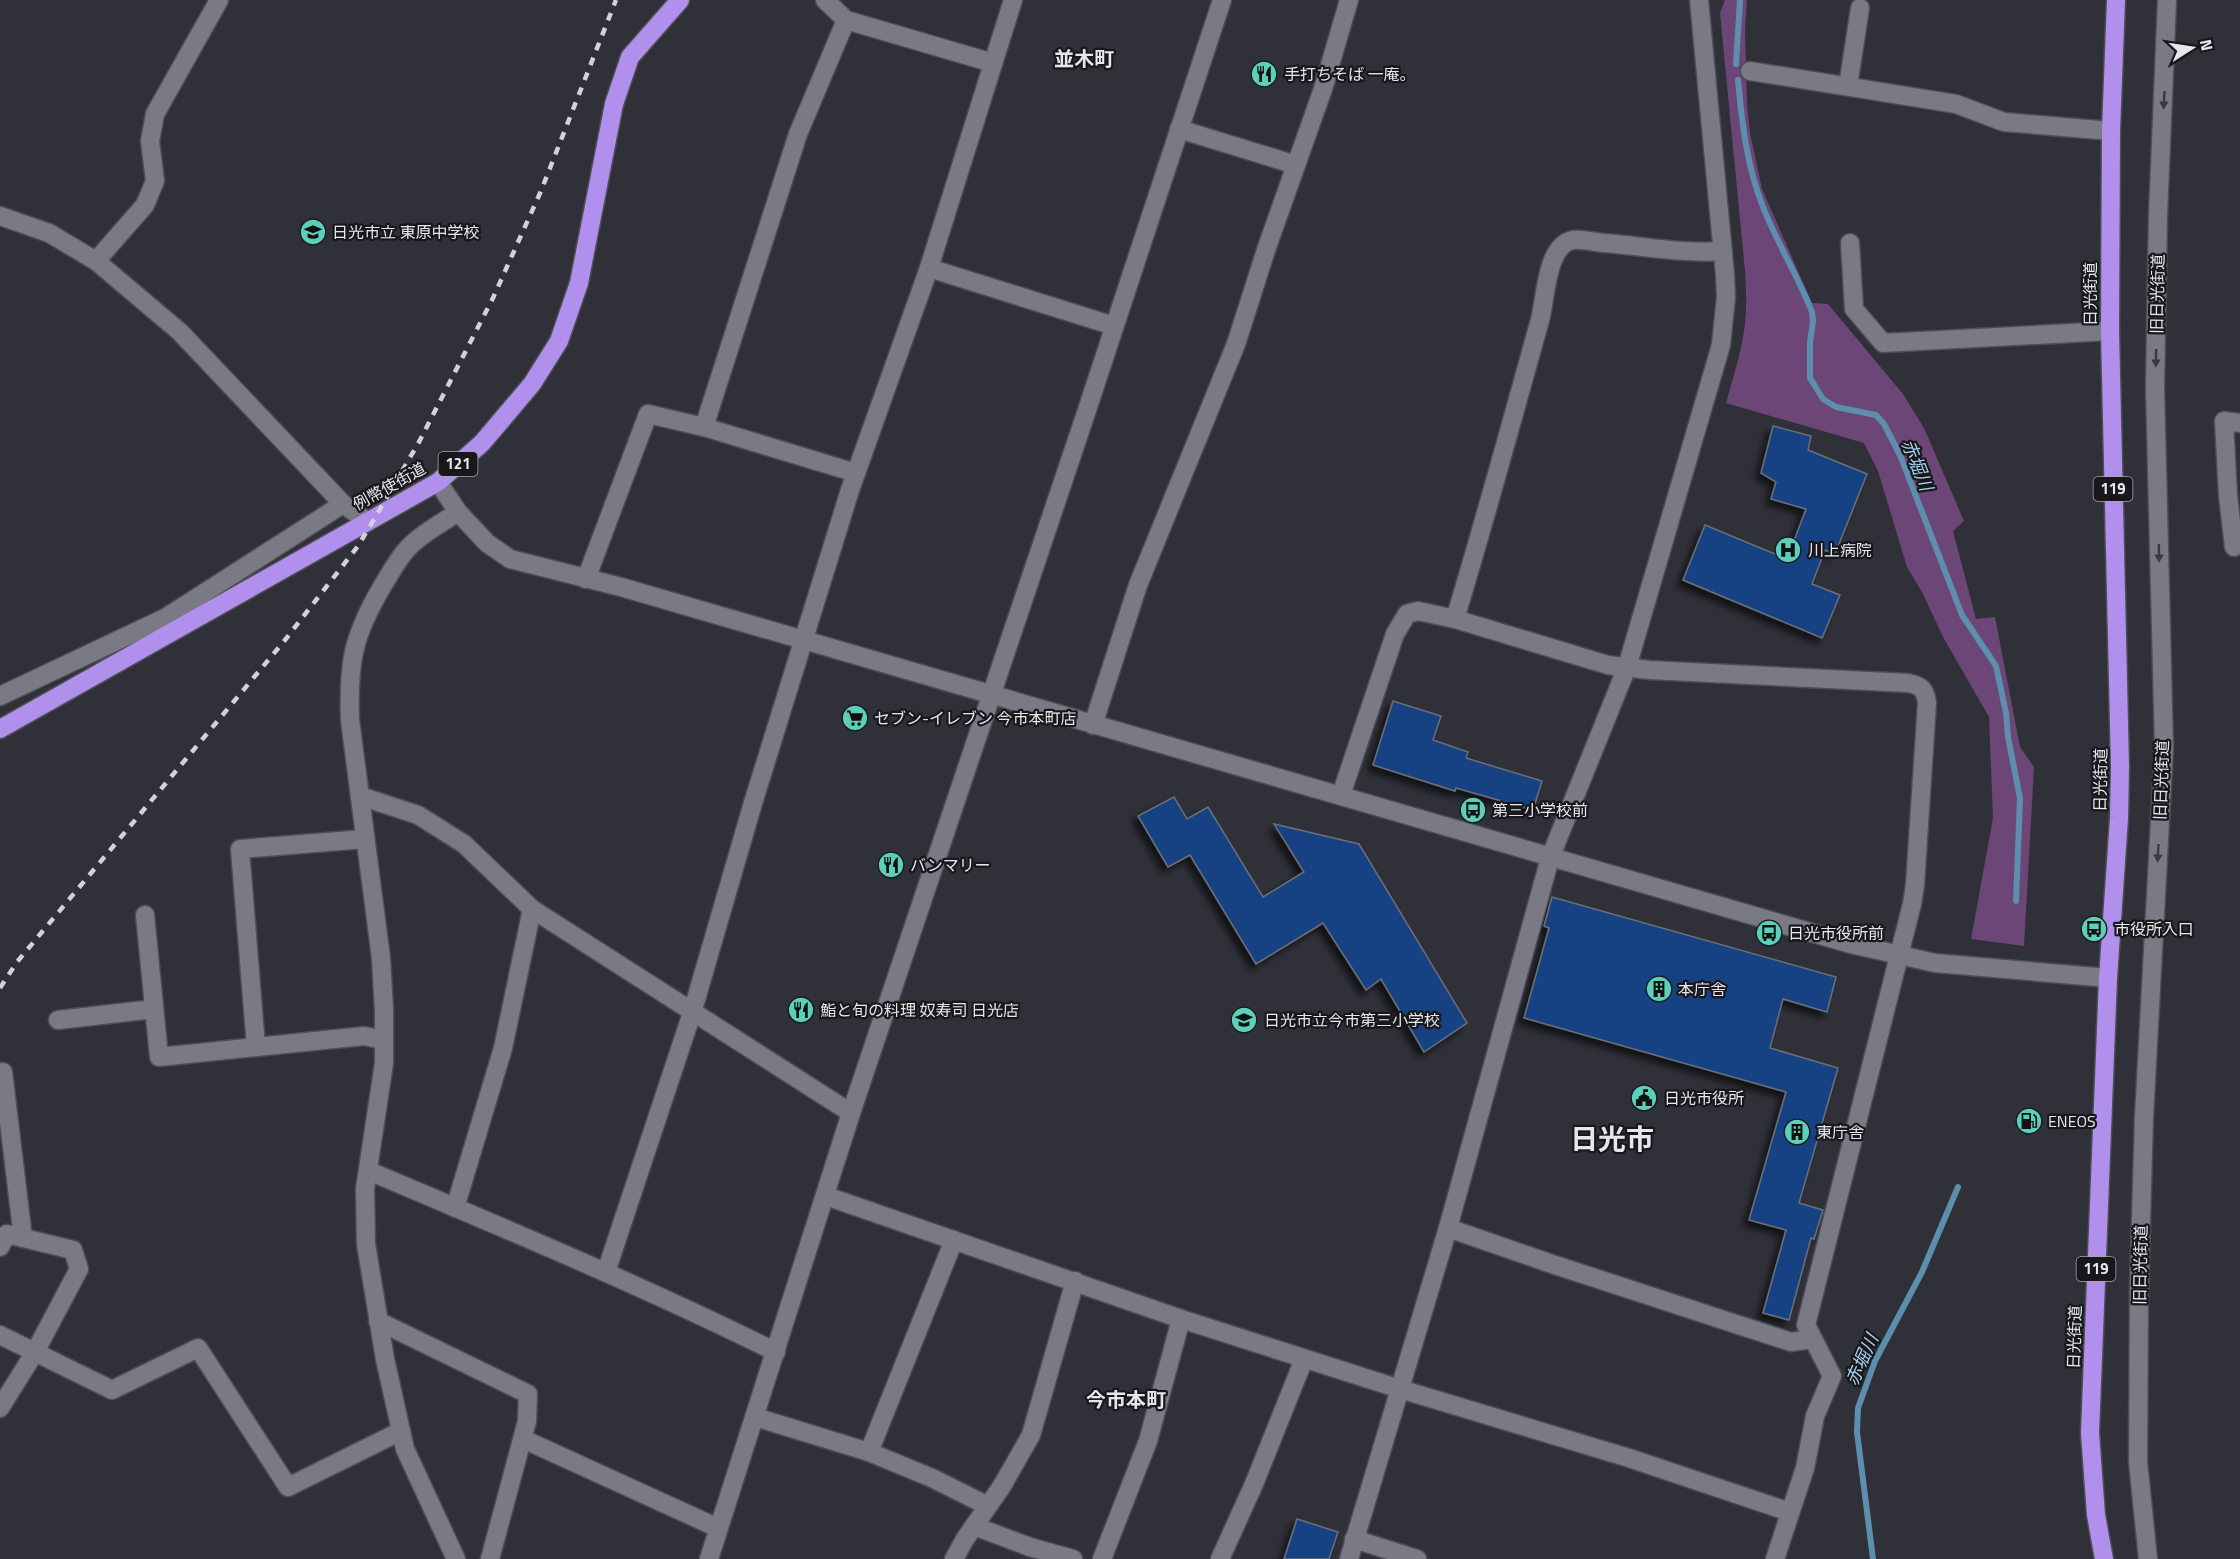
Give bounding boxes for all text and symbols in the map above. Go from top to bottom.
north arrow [2162,18,2222,78]
text: N [2194,37,2220,53]
district label: 並木町 [1054,43,1114,74]
restaurant icon: 手打ちそば 一庵。 [1249,59,1279,89]
place label: 手打ちそば 一庵。 [1284,62,1416,86]
one-way arrow [2159,91,2168,110]
school or university icon: 日光市立 東原中学校 [298,217,328,247]
place label: 日光市立 東原中学校 [332,220,480,244]
street label: 旧日光街道 [2144,254,2170,334]
street label: 日光街道 [2078,262,2102,326]
one-way arrow [2151,349,2160,368]
water label: 赤堀川 [1895,435,1941,497]
road number: 121 [438,452,478,476]
street label: 例幣使街道 [348,456,430,516]
road number: 119 [2094,477,2132,501]
hospital icon: 川上病院 [1773,535,1803,565]
place label: 川上病院 [1808,538,1872,562]
one-way arrow [2154,544,2164,563]
supermarket icon: セブン-イレブン 今市本町店 [840,703,870,733]
place label: セブン-イレブン 今市本町店 [874,706,1077,730]
street label: 旧日光街道 [2148,740,2174,820]
street label: 日光街道 [2087,748,2113,812]
bus stop icon: 第三小学校前 [1458,795,1488,825]
place label: 第三小学校前 [1492,798,1588,822]
one-way arrow [2154,844,2163,863]
restaurant icon: バンマリー [876,850,906,880]
place label: バンマリー [910,853,991,877]
bus stop icon: 市役所入口 [2079,914,2109,944]
place label: 市役所入口 [2114,917,2194,941]
bus stop icon: 日光市役所前 [1754,918,1784,948]
place label: 日光市役所前 [1788,921,1884,945]
building icon: 本庁舎 [1644,974,1674,1004]
place label: 本庁舎 [1678,977,1726,1001]
restaurant icon: 鮨と旬の料理 奴寿司 日光店 [786,995,816,1025]
place label: 鮨と旬の料理 奴寿司 日光店 [820,998,1019,1022]
school or university icon: 日光市立今市第三小学校 [1229,1005,1259,1035]
place label: 日光市立今市第三小学校 [1264,1008,1440,1032]
public building icon: 日光市役所 [1629,1083,1659,1113]
place label: 日光市役所 [1664,1086,1744,1110]
fuel station icon: ENEOS [2014,1106,2044,1136]
place label: ENEOS [2048,1109,2096,1133]
district label: 日光市 [1570,1117,1654,1160]
building icon: 東庁舎 [1782,1117,1812,1147]
place label: 東庁舎 [1816,1120,1864,1144]
street label: 旧日光街道 [2127,1225,2153,1305]
road number: 119 [2076,1257,2116,1281]
street label: 日光街道 [2061,1305,2087,1369]
water label: 赤堀川 [1838,1328,1886,1390]
district label: 今市本町 [1086,1384,1166,1415]

